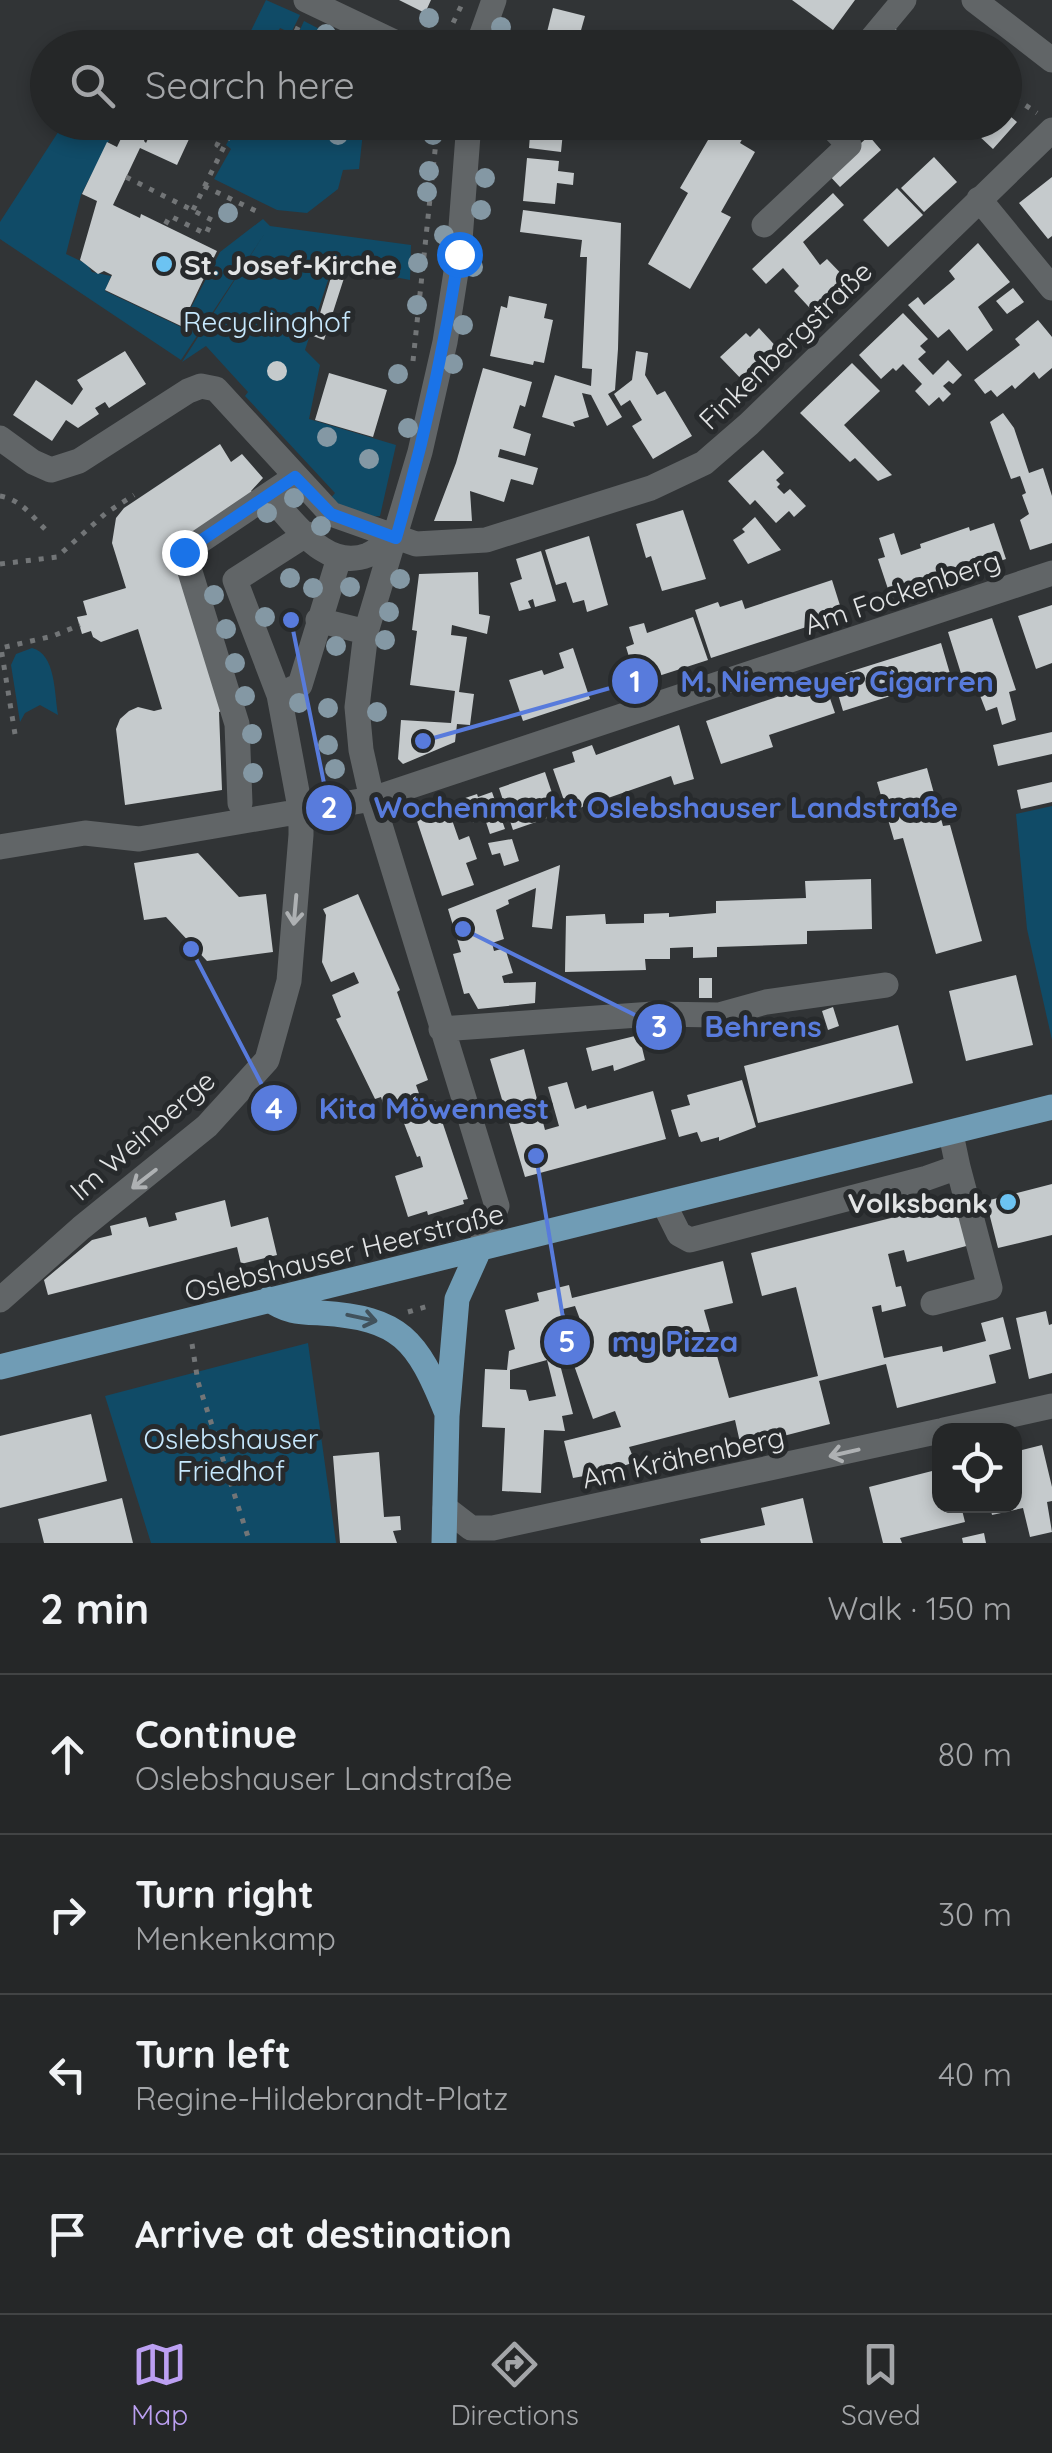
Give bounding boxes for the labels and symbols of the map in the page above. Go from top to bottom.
route start [437,232,483,278]
place label: St. Josef-Kirche [184,247,397,282]
marker: St. Josef-Kirche [153,253,175,275]
street label: Finkenbergstraße [691,253,879,437]
park label: Recyclinghof [183,304,351,339]
route end [162,530,208,576]
street label: Am Fockenberg [799,542,1005,642]
callout: M. Niemeyer Cigarren [610,651,1014,711]
text: 1 [629,662,641,700]
text: M. Niemeyer Cigarren [680,662,994,700]
callout: Wochenmarkt Oslebshauser Landstraße [304,778,978,838]
text: 2 [320,788,338,826]
text: Wochenmarkt Oslebshauser Landstraße [374,788,958,826]
one-way arrow [285,893,304,926]
callout: Behrens [634,997,842,1057]
text: 3 [651,1007,667,1045]
text: Behrens [704,1007,822,1045]
street label: Im Weinberge [62,1063,222,1207]
callout: Kita Möwennest [249,1078,569,1138]
text: 4 [265,1089,283,1127]
text: Kita Möwennest [319,1089,549,1127]
one-way arrow [131,1169,158,1190]
place label: Volksbank [848,1185,988,1220]
marker: Volksbank [997,1191,1019,1213]
street label: Oslebshauser Heerstraße [181,1195,507,1309]
one-way arrow [345,1310,377,1328]
callout: my Pizza [542,1312,759,1372]
text: 5 [558,1322,576,1360]
text: my Pizza [612,1322,738,1360]
street label: Am Krähenberg [579,1418,787,1496]
park label: Oslebshauser Friedhof [144,1421,319,1488]
one-way arrow [829,1445,861,1463]

